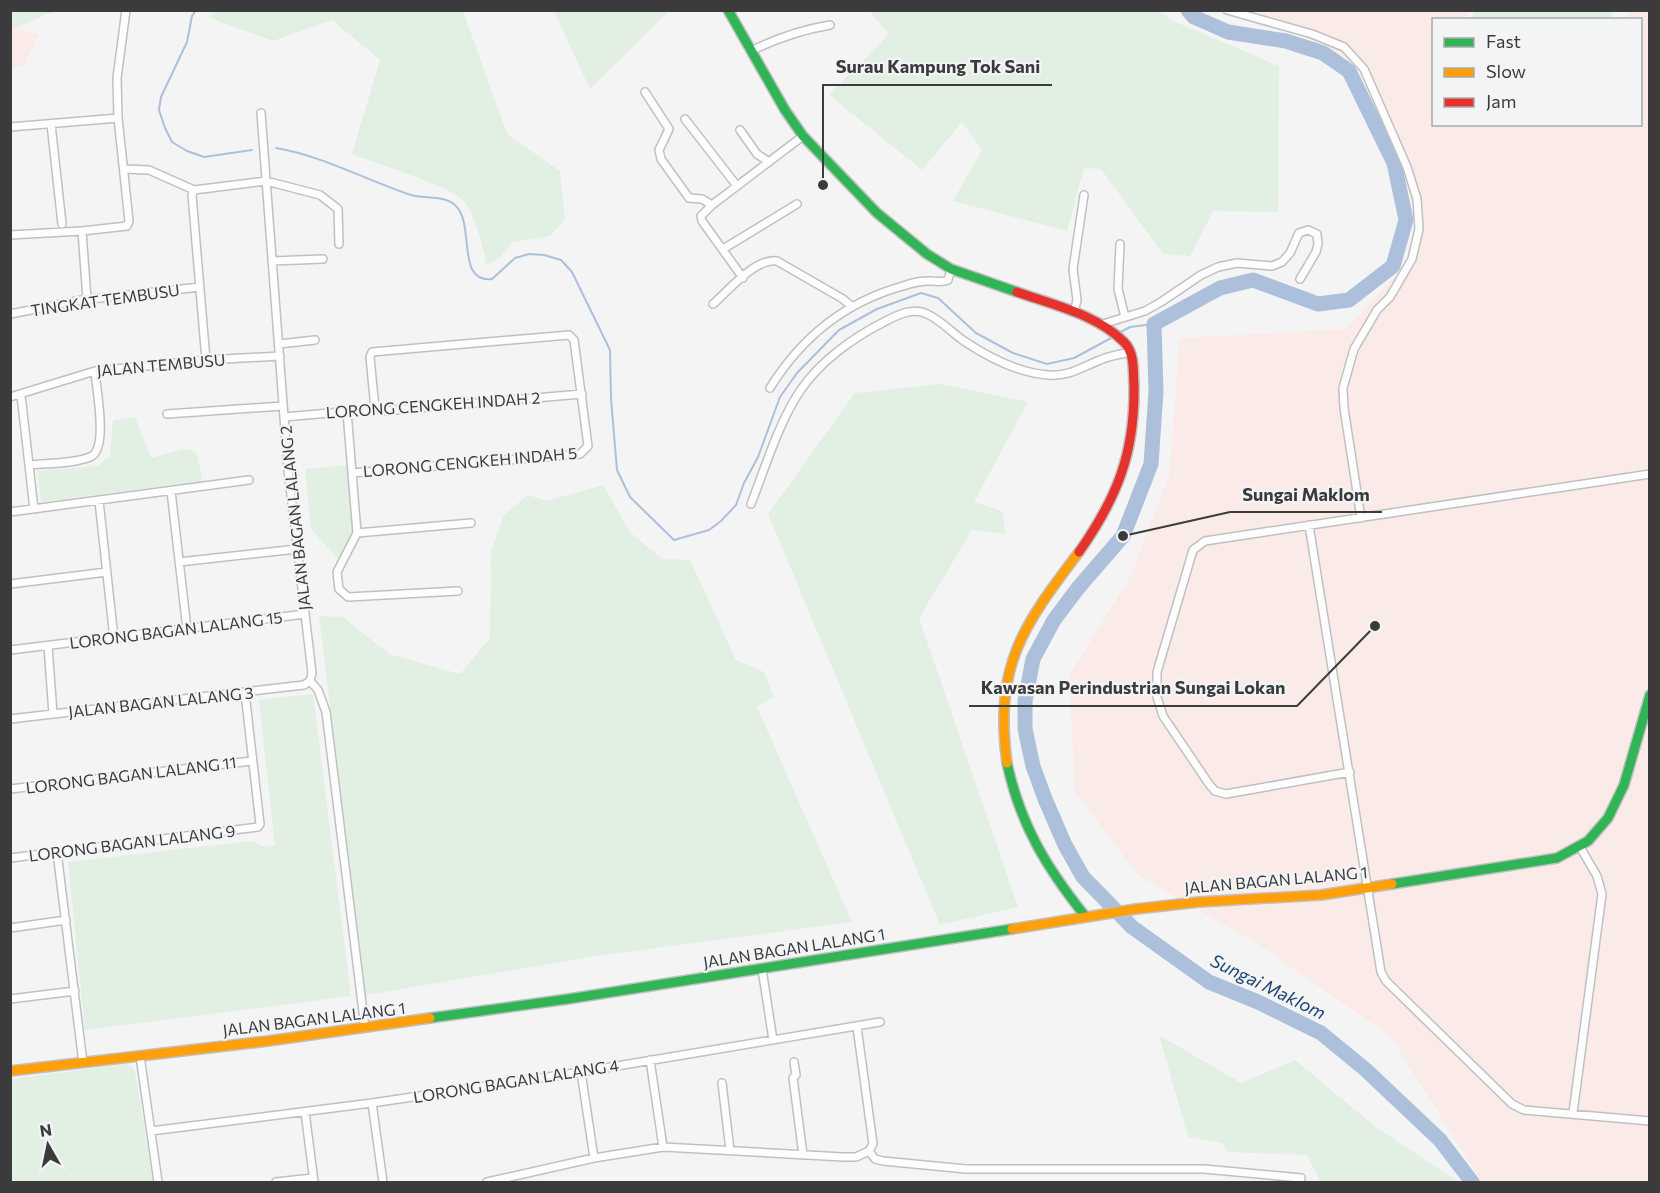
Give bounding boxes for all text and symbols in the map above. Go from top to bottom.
legend [1432,18,1642,126]
text: Fast [1486,30,1521,52]
callout: Surau Kampung Tok Sani [823,49,1052,85]
text: Surau Kampung Tok Sani [836,55,1040,77]
text: Slow [1486,60,1526,82]
text: Jam [1486,90,1516,112]
street label: TINGKAT TEMBUSU [29,280,181,319]
street label: JALAN TEMBUSU [96,349,226,380]
street label: LORONG CENGKEH INDAH 2 [325,388,541,421]
street label: JALAN BAGAN LALANG 2 [275,424,314,611]
street label: LORONG CENGKEH INDAH 5 [362,443,578,480]
callout: Sungai Maklom [1230,476,1382,512]
text: Sungai Maklom [1242,483,1370,505]
street label: LORONG BAGAN LALANG 15 [68,607,283,652]
callout: Kawasan Perindustrian Sungai Lokan [969,670,1297,706]
text: Kawasan Perindustrian Sungai Lokan [981,676,1285,698]
street label: JALAN BAGAN LALANG 3 [67,682,255,721]
street label: LORONG BAGAN LALANG 11 [25,752,237,797]
street label: LORONG BAGAN LALANG 9 [28,820,236,865]
street label: JALAN BAGAN LALANG 1 [1184,862,1368,897]
street label: JALAN BAGAN LALANG 1 [702,924,886,971]
water label: Sungai Maklom [1207,949,1330,1023]
street label: JALAN BAGAN LALANG 1 [222,998,406,1039]
street label: LORONG BAGAN LALANG 4 [412,1055,620,1106]
north arrow [18,1115,78,1175]
text: N [38,1119,53,1140]

